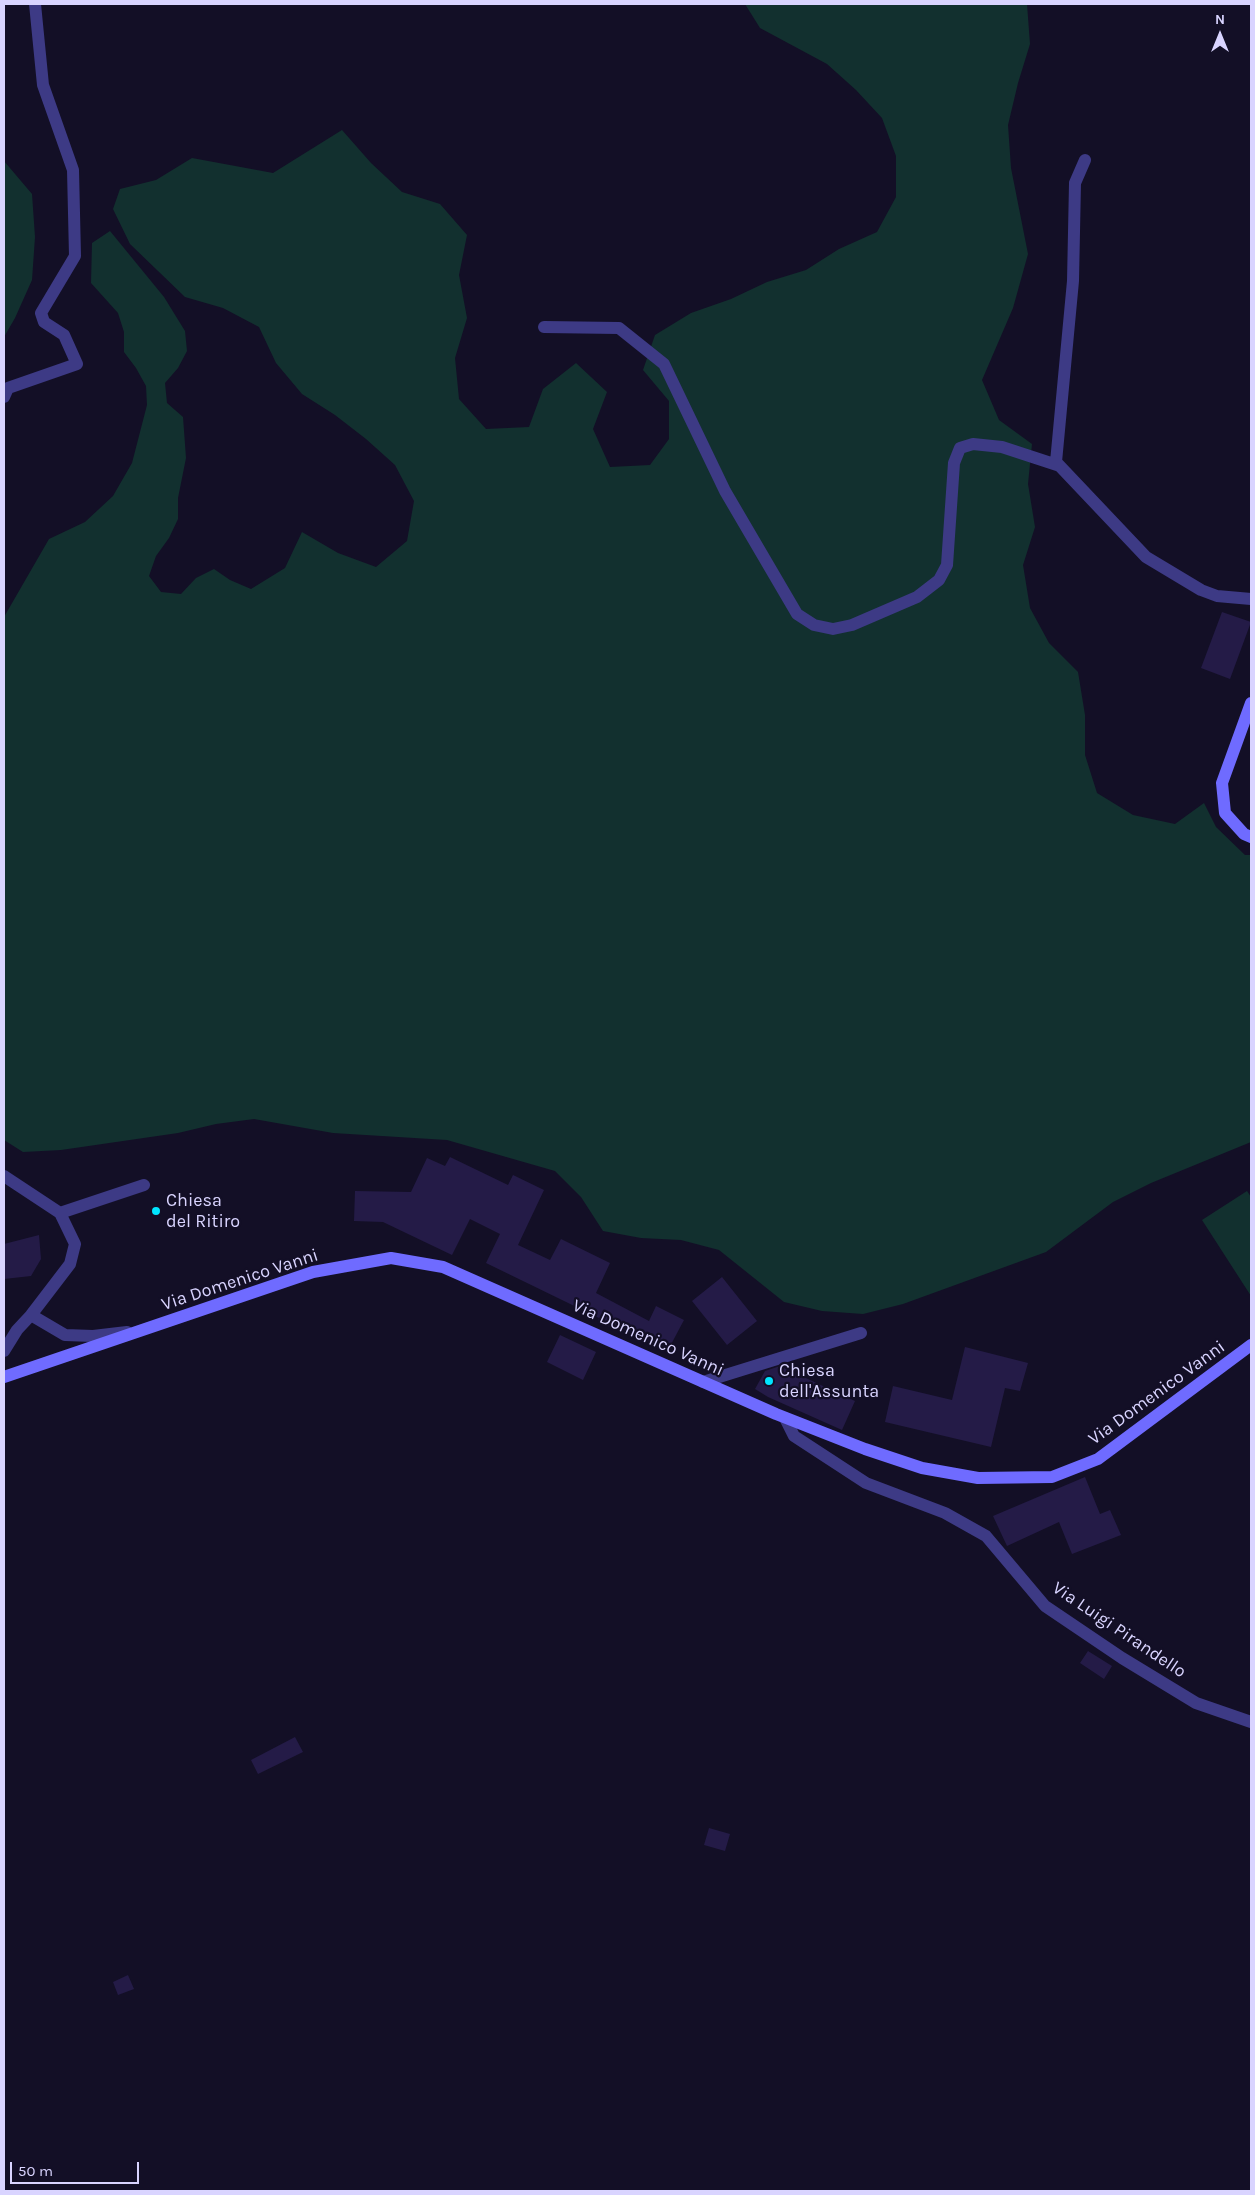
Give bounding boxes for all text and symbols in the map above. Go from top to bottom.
north arrow [1195,10,1245,60]
text: N [1215,11,1225,28]
place label: Chiesa del Ritiro [166,1190,240,1232]
marker: Chiesa del Ritiro [150,1205,162,1217]
street label: Via Domenico Vanni [159,1244,321,1316]
street label: Via Domenico Vanni [569,1295,727,1381]
street label: Via Domenico Vanni [1084,1336,1230,1450]
place label: Chiesa dell'Assunta [779,1360,879,1402]
marker: Chiesa dell'Assunta [763,1375,775,1387]
street label: Via Luigi Pirandello [1048,1577,1190,1683]
scale bar [12,2152,141,2184]
text: 50 m [18,2162,53,2180]

